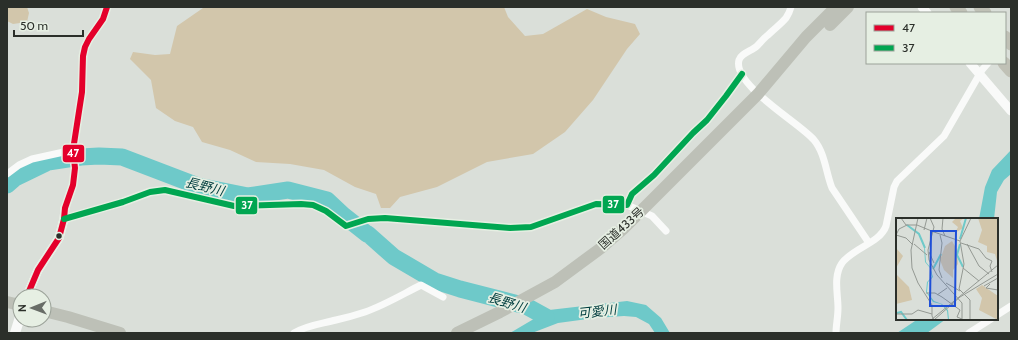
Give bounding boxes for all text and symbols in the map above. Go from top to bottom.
scale bar [14,12,83,38]
legend [866,12,1006,64]
text: 50 m [20,18,48,33]
text: 47 [902,20,915,35]
text: 37 [902,40,915,55]
line badge: 47 [62,144,85,163]
text: 47 [67,146,80,160]
water label: 長野川 [184,174,228,199]
line badge: 37 [602,195,625,214]
line badge: 37 [235,196,258,215]
text: 37 [607,197,619,211]
text: 37 [241,198,253,212]
street label: 国道433号 [595,204,647,252]
inset map [896,218,998,320]
unlabelled marker [54,231,64,241]
north arrow [12,288,52,328]
water label: 長野川 [486,289,530,316]
water label: 可愛川 [577,301,619,321]
text: N [15,304,29,312]

